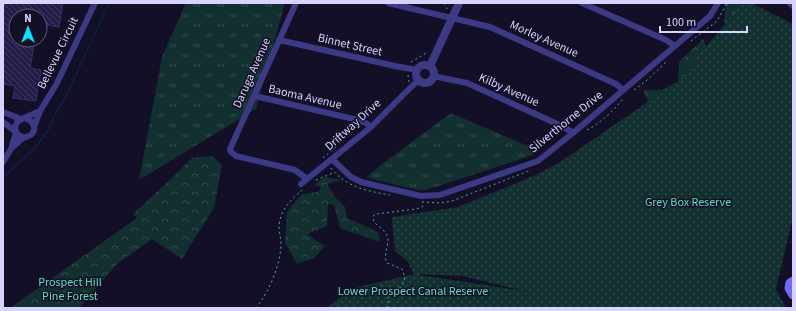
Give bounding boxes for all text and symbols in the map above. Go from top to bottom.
north arrow [8,8,48,48]
scale bar [660,8,747,34]
text: N [24,11,32,26]
street label: Bellevue Circuit [33,14,83,92]
text: 100 m [666,14,696,31]
street label: Morley Avenue [507,16,581,62]
street label: Binnet Street [316,29,384,61]
street label: Daruga Avenue [229,35,275,111]
street label: Kilby Avenue [476,69,542,111]
street label: Baoma Avenue [267,80,343,114]
street label: Silverthorne Drive [526,87,606,157]
street label: Driftway Drive [321,95,385,155]
park label: Grey Box Reserve [645,194,731,211]
park label: Prospect Hill Pine Forest [38,274,102,305]
park label: Lower Prospect Canal Reserve [338,283,488,300]

